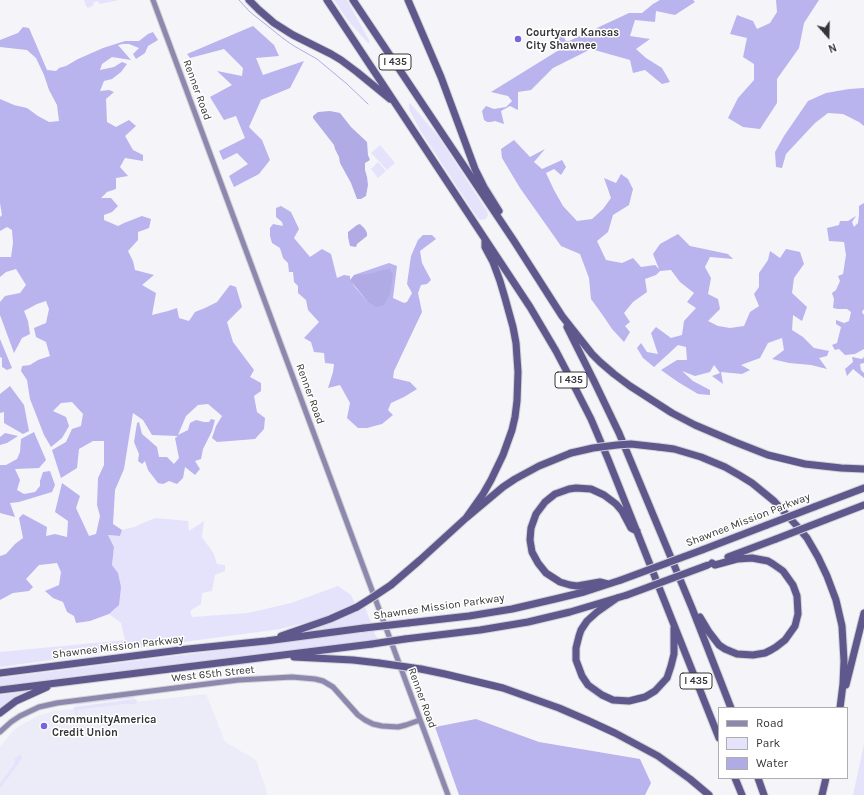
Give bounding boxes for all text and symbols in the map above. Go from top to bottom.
north arrow [808,16,848,56]
place label: Courtyard Kansas City Shawnee [526,26,619,52]
marker: Courtyard Kansas City Shawnee [513,34,523,44]
text: N [826,40,838,55]
road number: I 435 [379,54,411,70]
street label: Renner Road [180,58,214,122]
street label: Renner Road [293,362,327,426]
road number: I 435 [555,372,587,388]
street label: Shawnee Mission Parkway [684,490,812,550]
street label: Shawnee Mission Parkway [373,591,505,623]
street label: Shawnee Mission Parkway [52,632,184,662]
street label: West 65th Street [171,663,255,685]
street label: Renner Road [405,666,439,730]
road number: I 435 [680,673,712,689]
legend [718,707,848,779]
place label: CommunityAmerica Credit Union [52,713,157,739]
text: Road [756,716,784,730]
marker: CommunityAmerica Credit Union [39,721,49,731]
text: Park [756,736,780,750]
text: Water [756,756,788,770]

